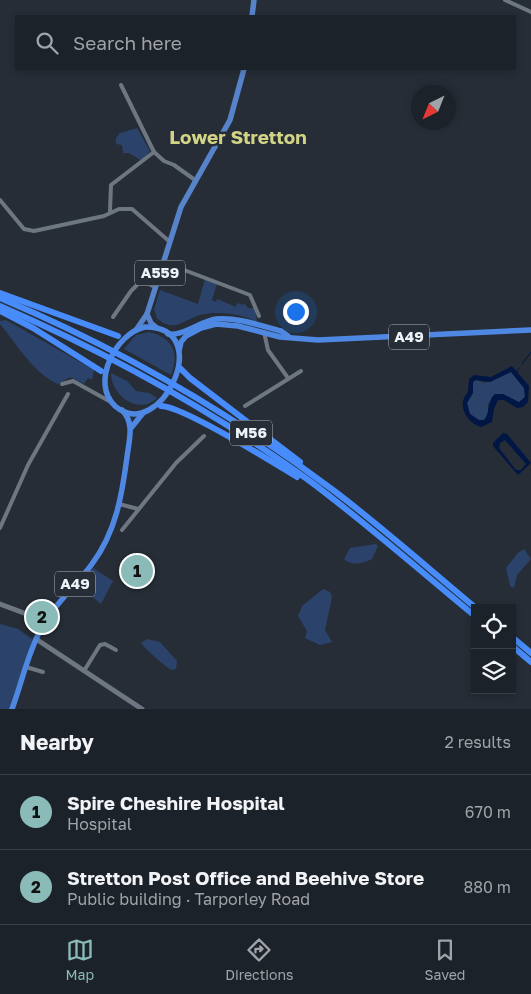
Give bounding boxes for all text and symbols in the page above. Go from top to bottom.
search box [15,15,516,70]
icon: search [33,29,61,57]
text: Search here [73,31,182,54]
north arrow [411,85,456,130]
district label: Lower Stretton [169,125,307,148]
road number: A559 [135,260,185,286]
your location [283,299,309,325]
road number: A49 [389,324,429,350]
road number: M56 [230,420,272,446]
pin: 1 [121,552,153,590]
road number: A49 [55,572,95,596]
pin: 2 [26,598,58,636]
map controls [471,604,516,694]
button: locate [471,604,516,649]
button: layers [471,649,516,694]
text: Nearby [20,729,94,755]
text: 2 results [445,732,511,752]
text: Spire Cheshire Hospital [67,791,285,814]
text: 1 [32,802,40,822]
text: 670 m [465,802,511,822]
text: Hospital [67,814,132,834]
text: Stretton Post Office and Beehive Store [67,866,424,889]
text: 2 [31,877,41,897]
text: 880 m [463,877,511,897]
text: Public building · Tarporley Road [67,889,310,909]
tab: Map [66,936,94,983]
tab: Directions [225,936,294,983]
tab: Saved [425,936,465,983]

